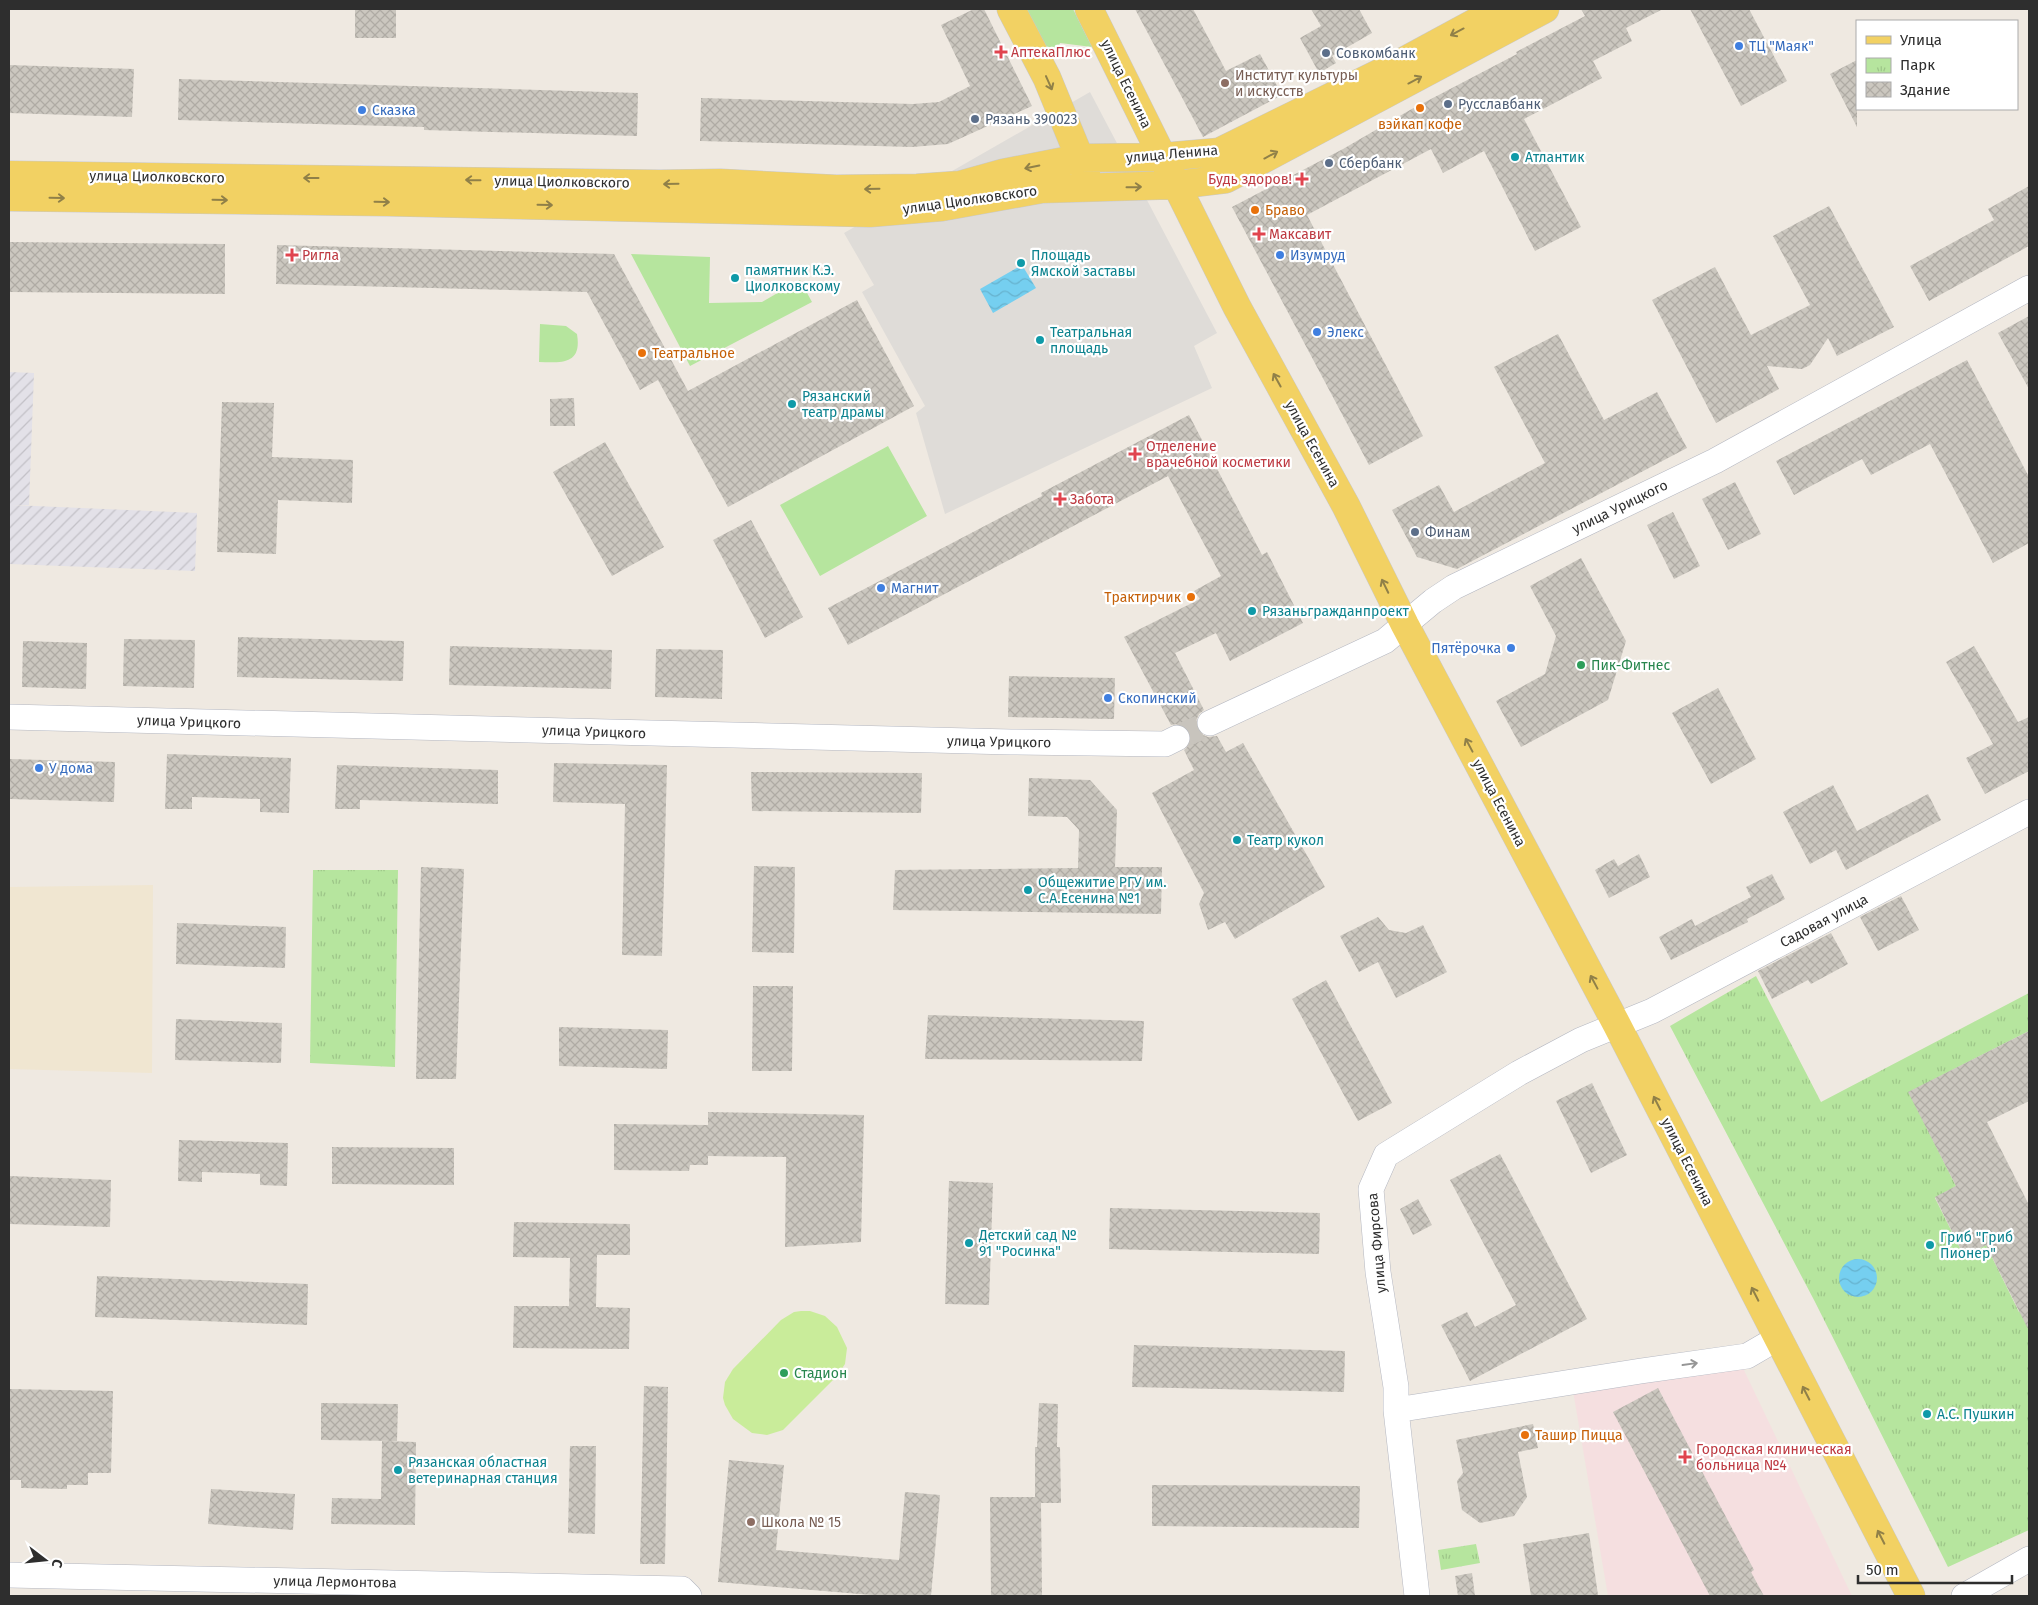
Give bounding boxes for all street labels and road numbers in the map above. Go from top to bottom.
street label: улица Есенина [1097,37,1155,131]
street label: улица Ленина [1125,142,1219,166]
street label: улица Циолковского [89,167,225,187]
street label: улица Циолковского [494,172,630,192]
street label: улица Циолковского [902,182,1038,218]
street label: улица Есенина [1281,398,1343,490]
street label: улица Урицкого [1569,476,1671,538]
street label: улица Урицкого [137,712,241,732]
street label: улица Урицкого [542,722,646,742]
street label: улица Урицкого [947,733,1051,751]
street label: улица Есенина [1469,756,1529,850]
street label: Садовая улица [1777,891,1871,951]
street label: улица Есенина [1658,1115,1716,1209]
street label: улица Фирсова [1364,1192,1390,1294]
street label: улица Лермонтова [273,1572,397,1592]

